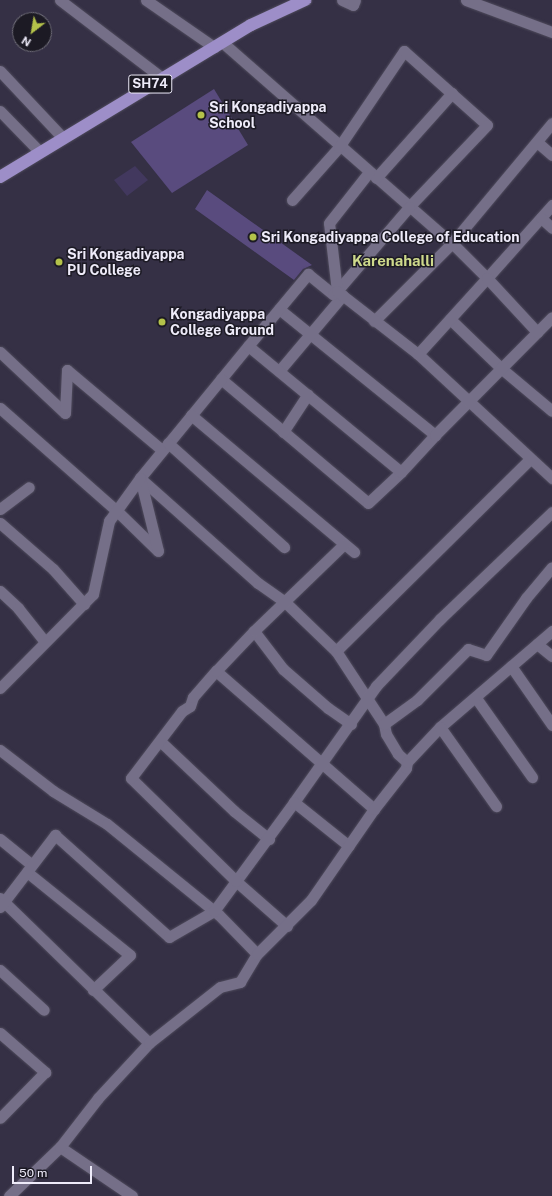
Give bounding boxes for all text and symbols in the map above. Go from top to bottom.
north arrow [12,12,52,52]
text: N [20,34,33,49]
road number: SH74 [128,73,172,95]
place label: Sri Kongadiyappa School [209,99,327,132]
marker: Sri Kongadiyappa School [196,110,206,120]
place label: Sri Kongadiyappa College of Education [261,229,520,245]
marker: Sri Kongadiyappa College of Education [248,232,258,242]
place label: Sri Kongadiyappa PU College [67,246,185,278]
district label: Karenahalli [352,252,434,270]
marker: Sri Kongadiyappa PU College [54,257,64,267]
place label: Kongadiyappa College Ground [170,306,274,338]
marker: Kongadiyappa College Ground [157,317,167,327]
scale bar [14,1158,94,1184]
text: 50 m [19,1166,47,1180]

